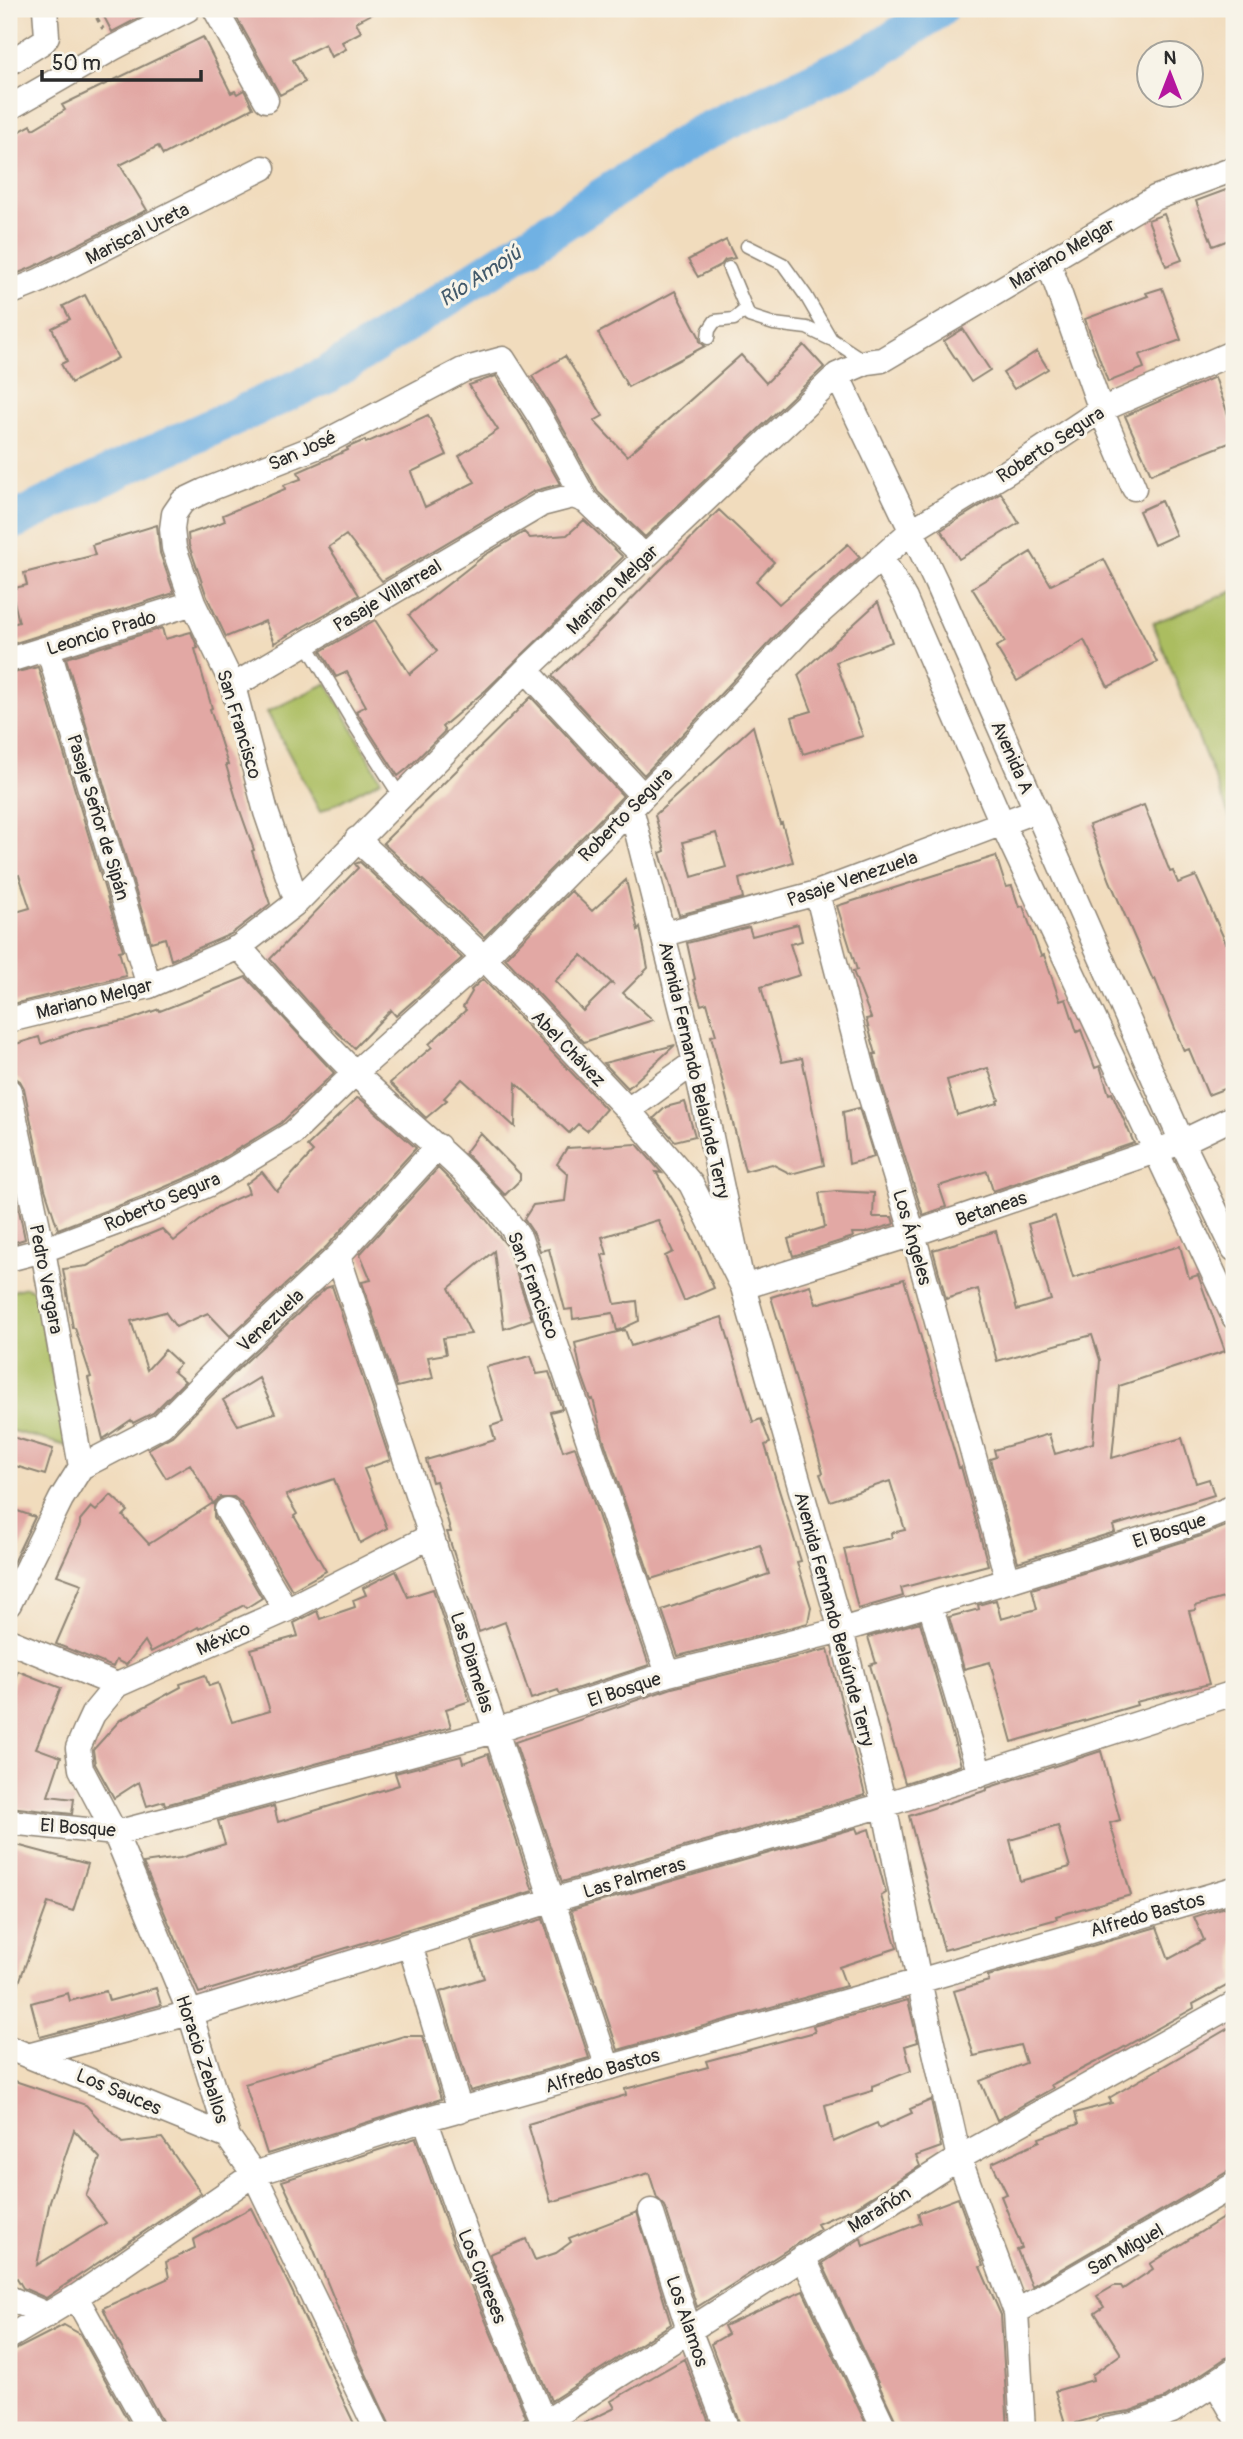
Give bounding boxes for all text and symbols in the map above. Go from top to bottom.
scale bar [42,38,201,82]
north arrow [1134,38,1204,108]
text: N [1164,46,1177,70]
text: 50 m [52,50,101,77]
street label: Mariscal Ureta [82,197,193,270]
street label: Mariano Melgar [1005,213,1120,295]
water label: Río Amojú [434,239,527,313]
street label: Roberto Segura [992,401,1109,489]
street label: San José [265,425,340,477]
street label: Mariano Melgar [562,540,664,640]
street label: Pasaje Villarreal [329,554,446,638]
street label: Leoncio Prado [44,605,159,661]
street label: San Francisco [211,667,267,782]
street label: Avenida A [985,717,1039,798]
street label: Pasaje Señor de Sipán [61,731,135,903]
street label: Roberto Segura [573,762,678,867]
street label: Pasaje Venezuela [784,845,921,912]
street label: Avenida Fernando Belaúnde Terry [653,940,735,1201]
street label: Mariano Melgar [34,973,155,1025]
street label: Abel Chávez [526,1005,611,1092]
street label: Roberto Segura [101,1167,224,1237]
street label: Betaneas [953,1185,1030,1232]
street label: Los Ángeles [887,1187,937,1288]
street label: Pedro Vergara [24,1222,68,1336]
street label: San Francisco [502,1228,564,1342]
street label: Venezuela [232,1284,309,1358]
street label: Avenida Fernando Belaúnde Terry [788,1489,880,1749]
street label: El Bosque [1130,1508,1210,1554]
street label: Las Diamelas [445,1609,500,1716]
street label: México [193,1616,254,1661]
street label: El Bosque [585,1667,665,1713]
street label: El Bosque [39,1813,117,1843]
street label: Las Palmeras [580,1852,689,1904]
street label: Alfredo Bastos [1087,1887,1208,1943]
street label: Horacio Zeballos [170,1992,234,2127]
street label: Alfredo Bastos [542,2043,663,2099]
street label: Los Sauces [72,2063,165,2121]
street label: Marañón [843,2181,916,2239]
street label: San Miguel [1083,2218,1168,2281]
street label: Los Cipreses [452,2226,512,2328]
street label: Los Alamos [660,2273,714,2371]

